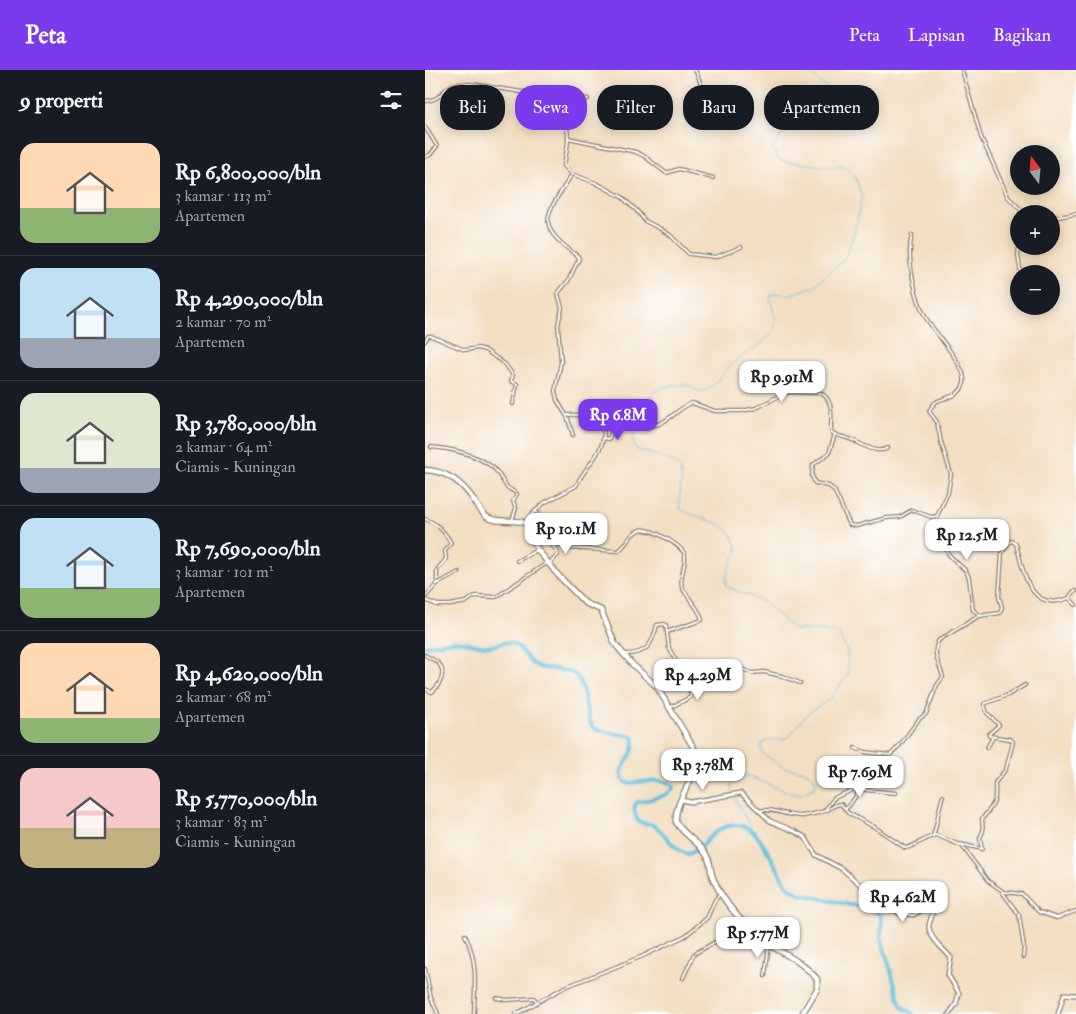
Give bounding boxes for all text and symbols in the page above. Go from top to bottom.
text: Peta [25,20,66,51]
text: Peta [849,24,880,47]
text: Lapisan [908,24,965,47]
text: Bagikan [993,24,1051,47]
chip: Beli [440,85,505,130]
chip: Sewa [515,85,587,130]
chip: Filter [597,85,673,130]
chip: Baru [683,85,754,130]
chip: Apartemen [764,85,879,130]
icon: filters [377,86,405,114]
text: 9 properti [20,87,103,114]
north arrow [1010,145,1060,195]
map controls [1010,145,1060,315]
text: Rp 6,800,000/bln [175,159,321,186]
icon: home [60,163,120,223]
text: 3 kamar · 113 m² [175,186,271,206]
button: + [1010,205,1060,255]
text: Apartemen [175,206,245,226]
button: − [1010,265,1060,315]
text: Rp 4,290,000/bln [175,285,323,312]
icon: home [60,288,120,348]
text: 2 kamar · 70 m² [175,312,271,332]
text: Apartemen [175,332,245,352]
pin: Rp 9.91M [730,360,834,403]
text: Rp 9.91M [750,367,814,387]
pin: Rp 6.8M [572,398,664,441]
text: Rp 6.8M [589,405,647,425]
text: Rp 3,780,000/bln [175,410,317,437]
icon: home [60,413,120,473]
text: 2 kamar · 64 m² [175,437,272,457]
text: Ciamis - Kuningan [175,457,296,477]
pin: Rp 10.1M [514,512,618,555]
pin: Rp 12.5M [915,518,1019,561]
text: Rp 10.1M [535,519,597,539]
text: Rp 12.5M [936,525,998,545]
text: Rp 7,690,000/bln [175,535,321,562]
icon: home [60,538,120,598]
text: 3 kamar · 101 m² [175,562,273,582]
text: Apartemen [175,582,245,602]
pin: Rp 4.29M [646,658,750,701]
text: Rp 4,620,000/bln [175,660,323,687]
icon: home [60,663,120,723]
text: Rp 4.29M [665,665,731,685]
text: 2 kamar · 68 m² [175,687,271,707]
text: Apartemen [175,707,245,727]
pin: Rp 3.78M [651,748,755,791]
text: Rp 3.78M [672,755,734,775]
pin: Rp 7.69M [808,756,912,798]
text: Rp 7.69M [828,762,892,782]
text: Rp 5,770,000/bln [175,785,317,812]
icon: home [60,788,120,848]
text: 3 kamar · 83 m² [175,812,267,832]
text: Ciamis - Kuningan [175,832,296,852]
pin: Rp 4.62M [851,880,955,923]
text: Rp 4.62M [870,887,936,907]
pin: Rp 5.77M [706,916,810,959]
text: Rp 5.77M [727,923,789,943]

